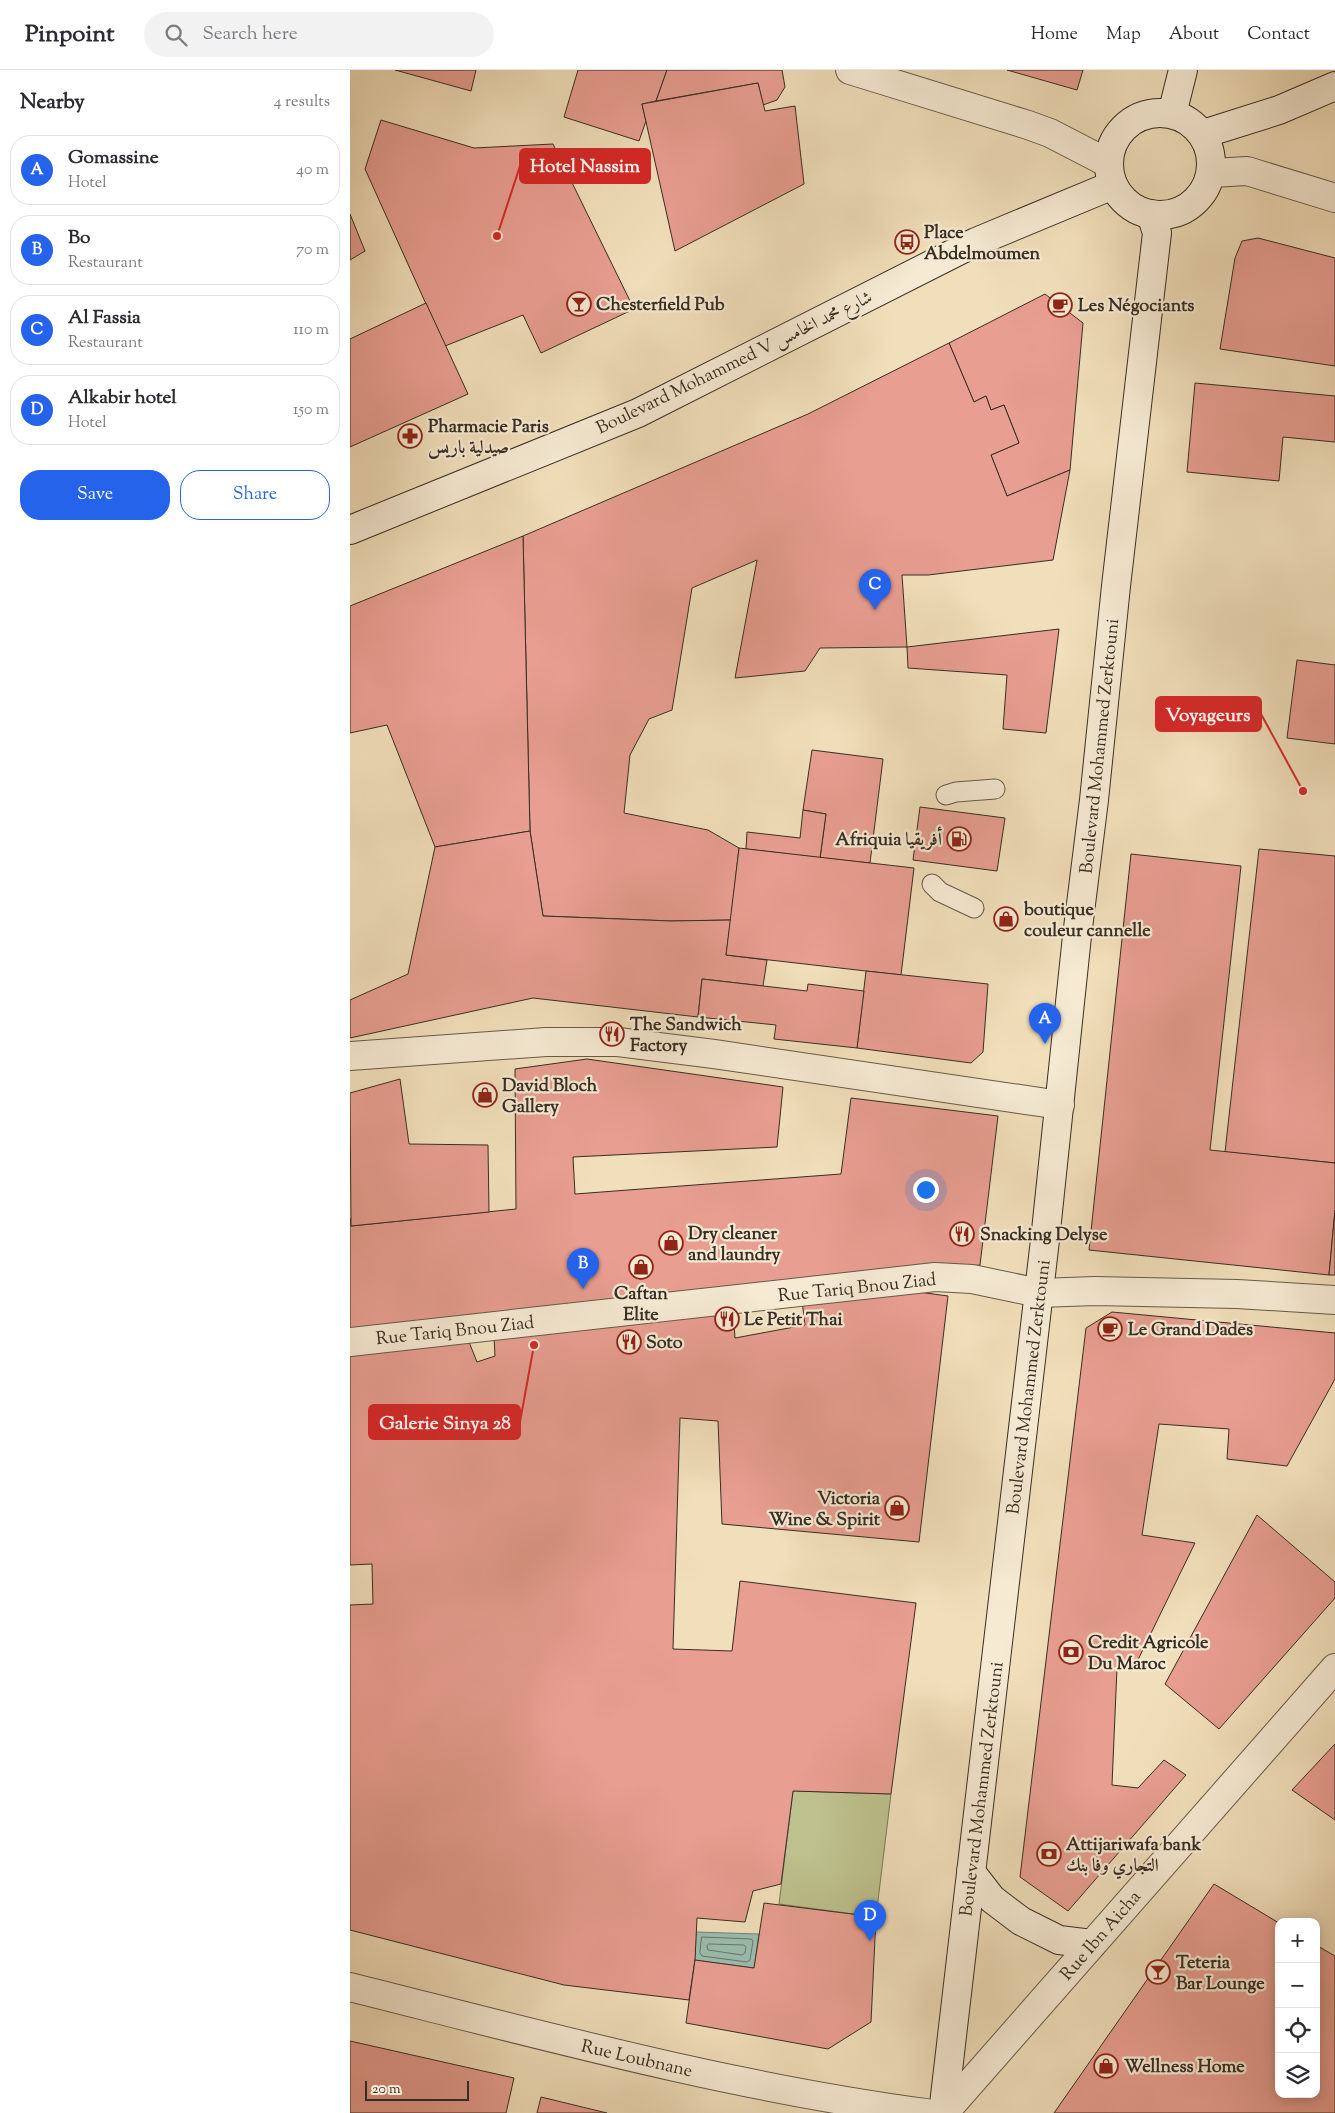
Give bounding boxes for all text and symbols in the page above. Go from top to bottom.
search box [144,12,494,57]
text: Pinpoint [25,18,114,52]
icon: search [162,21,190,49]
text: Search here [202,21,298,48]
text: Home [1031,22,1078,48]
text: Map [1106,22,1141,48]
text: About [1169,22,1219,48]
text: Contact [1247,22,1310,48]
text: Nearby [20,88,85,118]
text: 4 results [274,91,330,114]
text: Gomassine [68,145,159,172]
callout: Hotel Nassim [520,149,650,183]
text: Hotel Nassim [530,154,640,181]
text: A [31,159,44,182]
text: 40 m [296,159,329,182]
text: Hotel [68,172,107,195]
place label: Place Abdelmoumen [924,221,1041,268]
text: Bo [68,225,90,252]
bus stop icon: Place Abdelmoumen [894,229,920,255]
text: B [32,239,42,262]
text: 70 m [296,239,329,262]
text: Restaurant [68,252,143,275]
street label: Boulevard Mohammed V شارع محمد الخامس [592,285,877,442]
bar icon: Chesterfield Pub [566,291,592,317]
cafe icon: Les Négociants [1047,292,1073,318]
place label: Chesterfield Pub [596,293,725,319]
place label: Les Négociants [1078,294,1194,320]
text: Al Fassia [68,305,141,332]
text: C [31,319,43,342]
text: 110 m [293,319,329,342]
text: Restaurant [68,332,143,355]
text: Alkabir hotel [68,385,177,412]
text: D [31,399,43,422]
text: 150 m [293,399,329,422]
text: Hotel [68,412,107,435]
place label: Pharmacie Paris صيدلية باريس [428,415,549,462]
pharmacy icon: Pharmacie Paris صيدلية باريس [397,423,423,449]
button: Save [20,470,170,520]
button: Share [180,470,330,520]
pin: C [859,569,891,610]
street label: Boulevard Mohammed Zerktouni [1075,617,1127,875]
callout: Voyageurs [1156,697,1261,731]
text: Voyageurs [1166,703,1251,730]
place label: Afriquia أفريقيا [835,826,943,854]
fuel station icon: Afriquia أفريقيا [946,826,972,852]
place label: boutique couleur cannelle [1023,898,1151,945]
shop icon: boutique couleur cannelle [993,906,1019,932]
pin: A [1029,1003,1061,1044]
place label: The Sandwich Factory [630,1013,742,1060]
restaurant icon: The Sandwich Factory [599,1021,625,1047]
place label: David Bloch Gallery [502,1074,598,1121]
shop icon: David Bloch Gallery [472,1082,498,1108]
your location [913,1177,939,1203]
restaurant icon: Snacking Delyse [949,1221,975,1247]
place label: Dry cleaner and laundry [688,1222,780,1269]
place label: Snacking Delyse [980,1223,1108,1249]
shop icon: Dry cleaner and laundry [658,1230,684,1256]
pin: B [567,1248,599,1289]
shop icon: Caftan Elite [628,1254,654,1280]
street label: Boulevard Mohammed Zerktouni [1001,1258,1059,1516]
street label: Rue Tariq Bnou Ziad [777,1268,938,1310]
place label: Caftan Elite [614,1282,668,1329]
restaurant icon: Le Petit Thai [714,1306,740,1332]
place label: Le Petit Thai [744,1308,843,1334]
street label: Rue Tariq Bnou Ziad [375,1311,536,1353]
cafe icon: Le Grand Dades [1097,1316,1123,1342]
place label: Le Grand Dades [1128,1318,1253,1344]
restaurant icon: Soto [616,1329,642,1355]
place label: Soto [646,1331,683,1357]
callout: Galerie Sinya 28 [369,1405,520,1439]
text: Galerie Sinya 28 [379,1411,511,1438]
place label: Victoria Wine & Spirit [769,1487,881,1534]
shop icon: Victoria Wine & Spirit [884,1495,910,1521]
place label: Credit Agricole Du Maroc [1088,1631,1209,1678]
bank icon: Credit Agricole Du Maroc [1058,1639,1084,1665]
street label: Boulevard Mohammed Zerktouni [954,1660,1012,1918]
place label: Attijariwafa bank التجاري وفا بنك [1066,1833,1202,1880]
bank icon: Attijariwafa bank التجاري وفا بنك [1036,1841,1062,1867]
street label: Rue Ibn Aicha [1055,1885,1148,1987]
pin: D [854,1900,886,1941]
map controls [1275,1918,1320,2098]
button: + [1275,1918,1320,1963]
place label: Teteria Bar Lounge [1176,1951,1265,1998]
bar icon: Teteria Bar Lounge [1145,1959,1171,1985]
button: − [1275,1963,1320,2008]
button: locate [1275,2008,1320,2053]
street label: Rue Loubnane [578,2035,695,2085]
shop icon: Wellness Home [1093,2053,1119,2079]
button: layers [1275,2053,1320,2098]
place label: Wellness Home [1124,2055,1245,2081]
scale bar [365,2078,469,2101]
text: 20 m [372,2080,401,2100]

